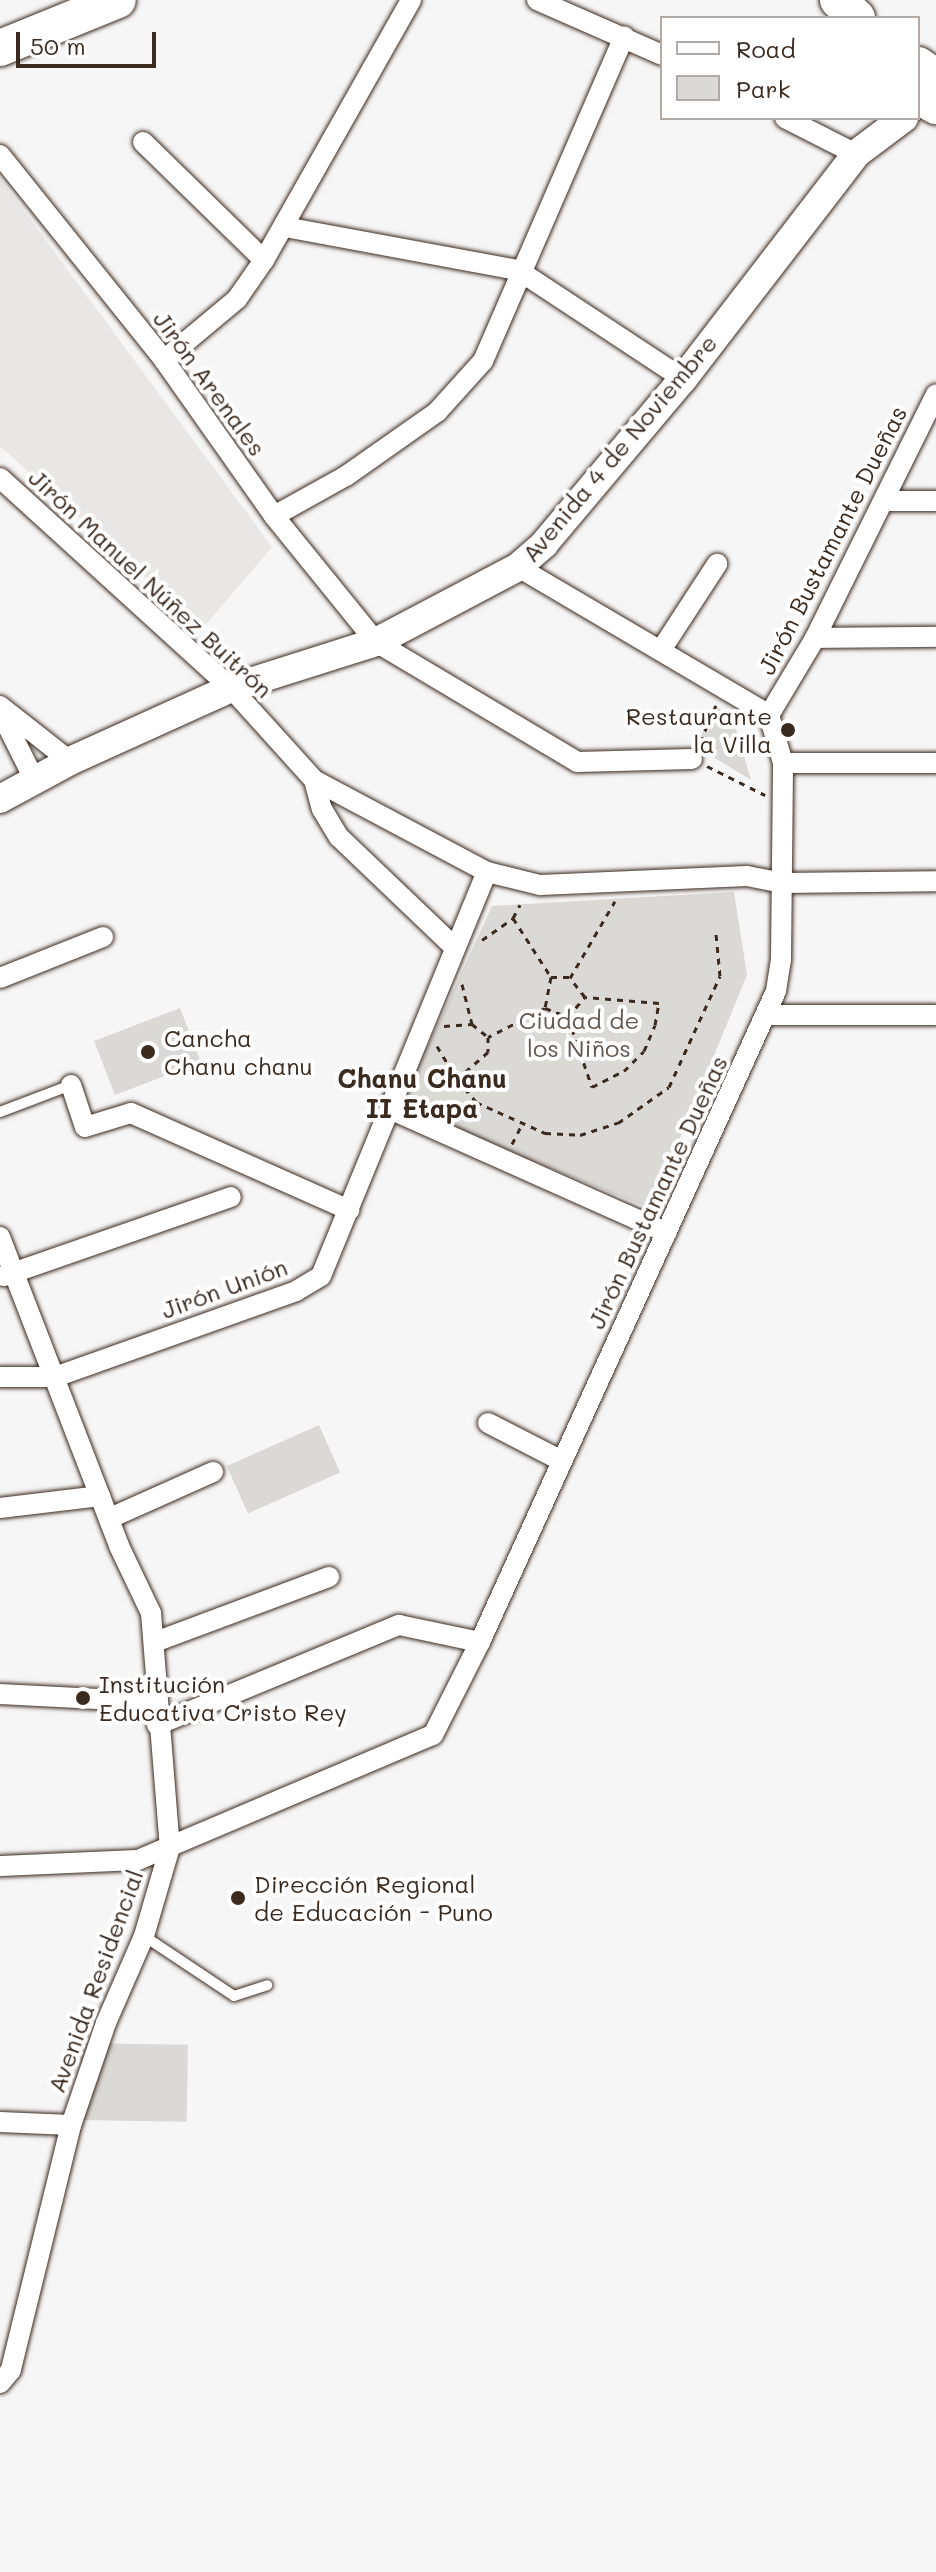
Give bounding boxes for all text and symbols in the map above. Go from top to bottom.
scale bar [20,16,160,66]
legend [660,16,920,120]
text: 50 m [30,30,86,61]
text: Road [736,33,796,64]
text: Park [736,73,790,104]
street label: Jirón Arenales [148,305,272,461]
street label: Avenida 4 de Noviembre [515,328,723,568]
street label: Jirón Bustamante Dueñas [752,401,912,679]
street label: Jirón Manuel Núñez Buitrón [23,463,279,703]
place label: Restaurante la Villa [626,702,772,758]
marker: Restaurante la Villa [779,721,797,739]
park label: Ciudad de los Niños [519,1006,639,1062]
place label: Cancha Chanu chanu [164,1024,313,1080]
marker: Cancha Chanu chanu [139,1043,157,1061]
street label: Jirón Bustamante Dueñas [581,1051,733,1333]
district label: Chanu Chanu II Etapa [337,1063,507,1124]
street label: Jirón Unión [157,1252,291,1324]
place label: Institución Educativa Cristo Rey [99,1670,347,1726]
marker: Institución Educativa Cristo Rey [74,1689,92,1707]
street label: Avenida Residencial [41,1866,149,2096]
place label: Dirección Regional de Educación - Puno [254,1870,493,1926]
marker: Dirección Regional de Educación - Puno [229,1889,247,1907]

